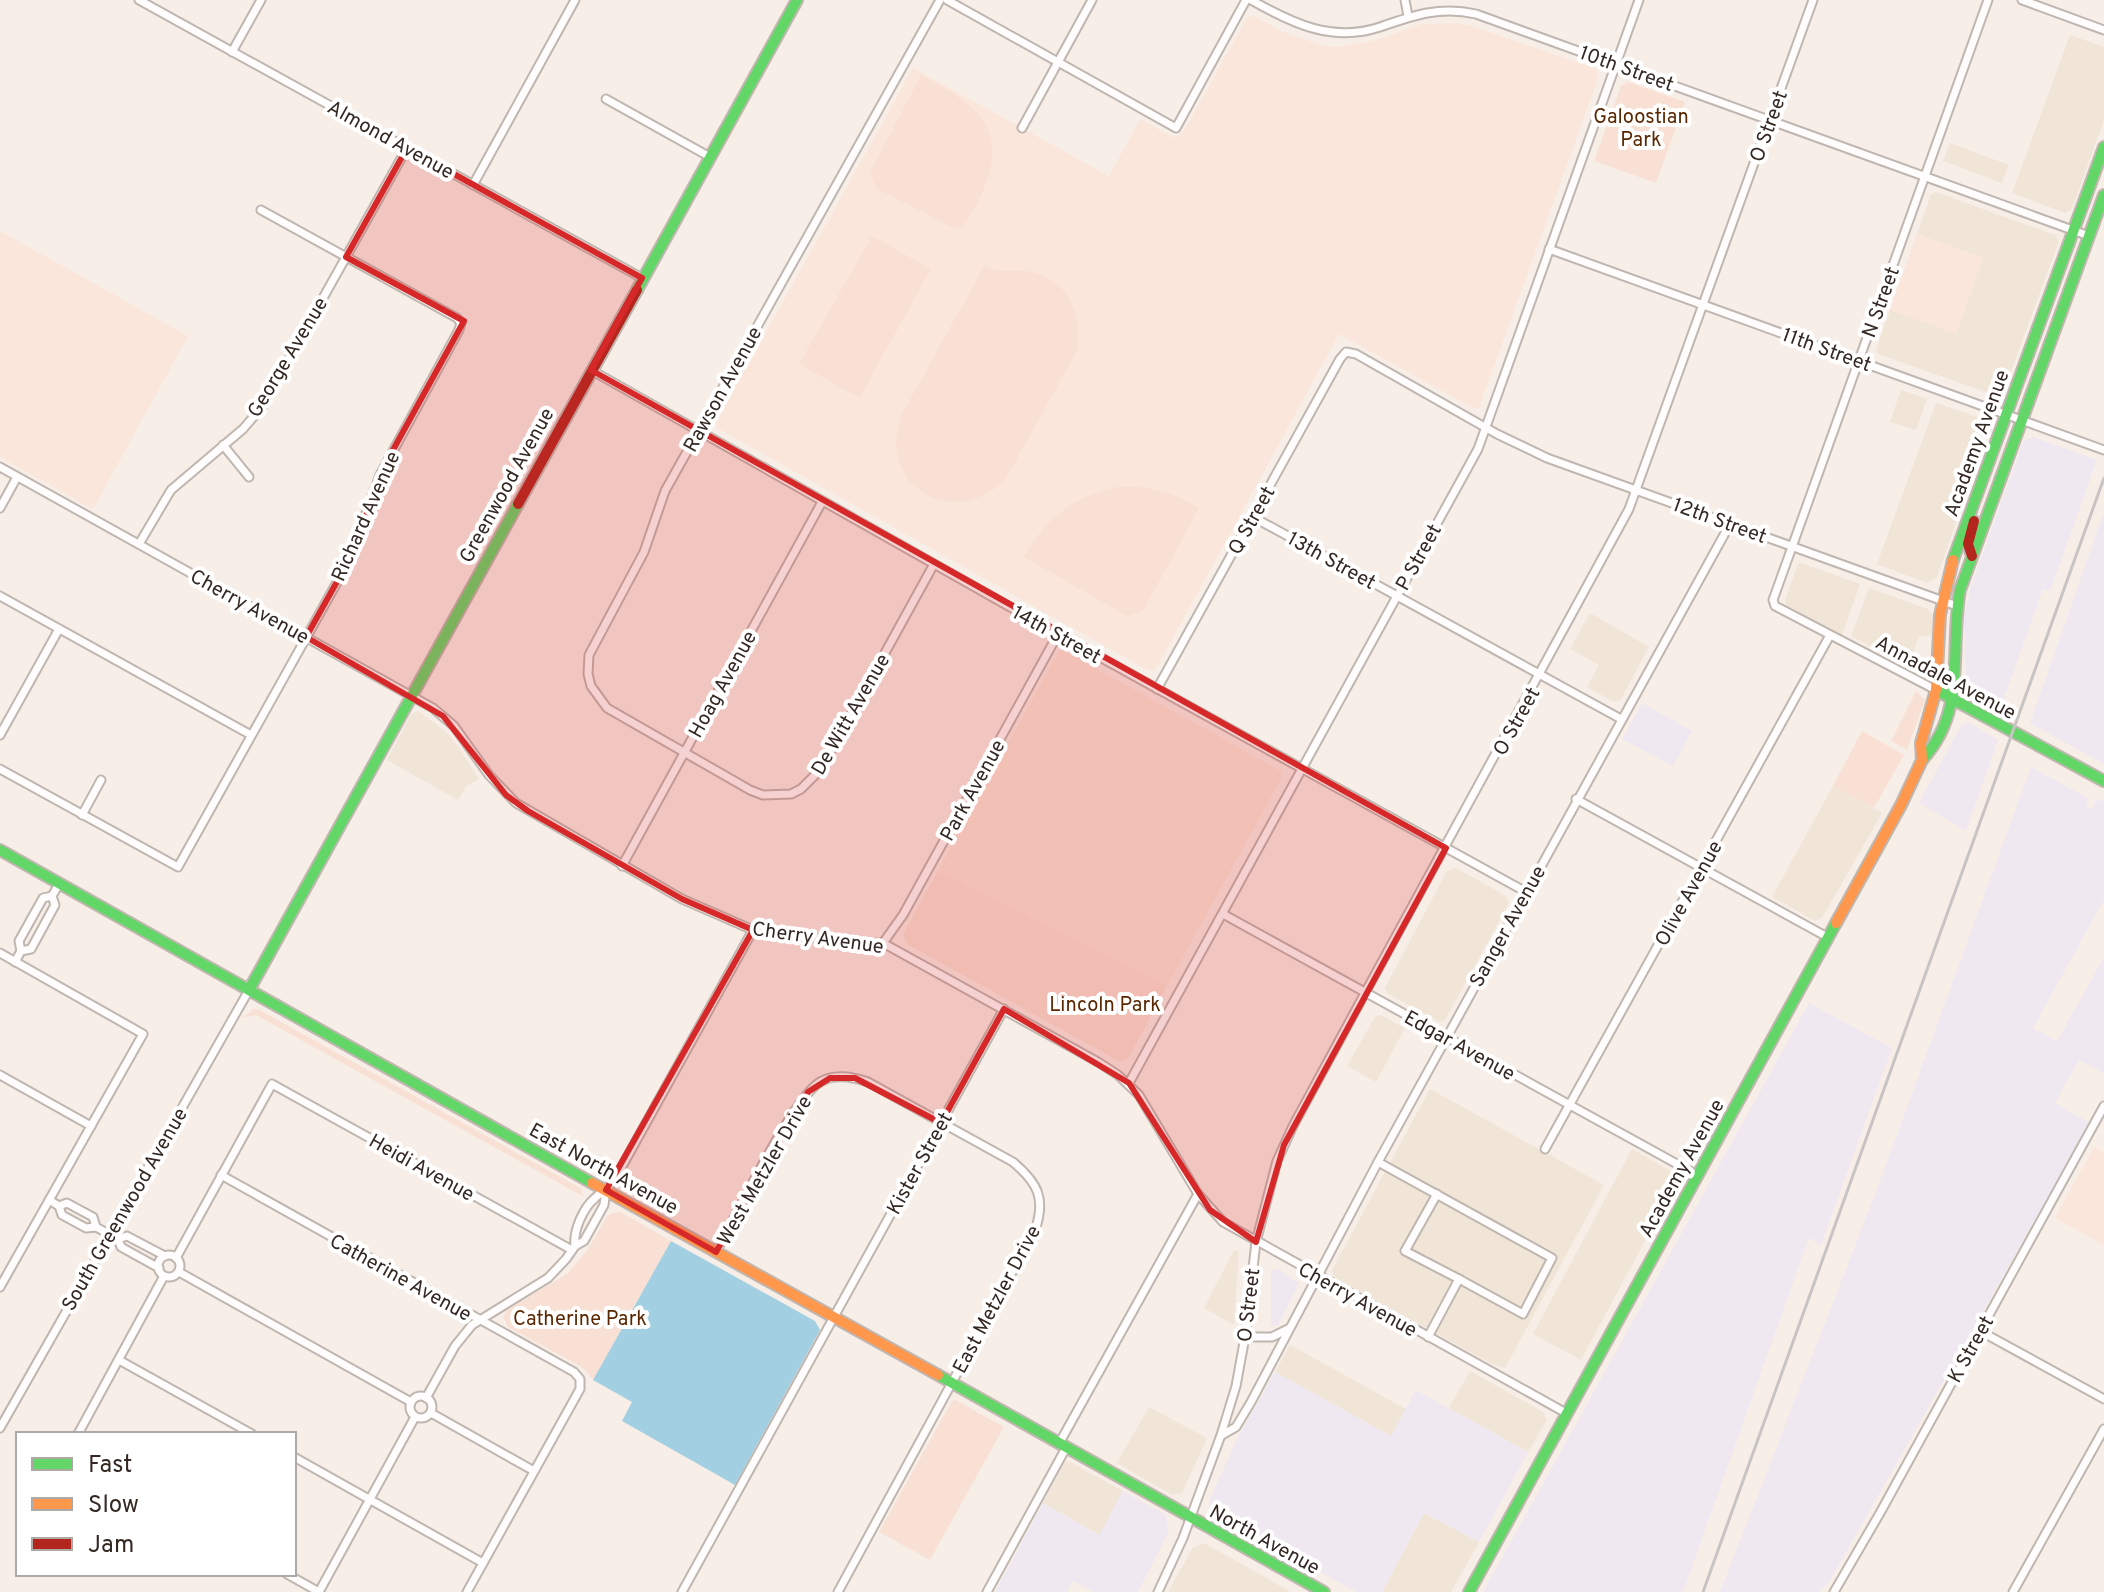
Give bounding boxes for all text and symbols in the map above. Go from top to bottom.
street label: 10th Street [1576,41,1677,99]
street label: O Street [1745,87,1795,166]
street label: Almond Avenue [322,95,458,186]
park label: Galoostian Park [1593,105,1689,154]
street label: N Street [1857,264,1907,342]
street label: George Avenue [243,293,335,423]
street label: Rawson Avenue [678,322,769,457]
street label: 11th Street [1778,323,1875,379]
street label: Academy Avenue [1939,367,2017,521]
street label: Greenwood Avenue [454,404,561,568]
street label: Richard Avenue [327,448,407,586]
street label: Q Street [1223,482,1282,560]
street label: 12th Street [1669,493,1770,551]
street label: P Street [1391,520,1449,596]
street label: 13th Street [1282,527,1380,597]
street label: Cherry Avenue [185,564,313,651]
street label: 14th Street [1007,601,1105,671]
street label: Hoag Avenue [684,627,764,743]
street label: Annadale Avenue [1870,631,2020,727]
street label: De Witt Avenue [806,650,897,780]
street label: O Street [1488,683,1547,761]
street label: Park Avenue [935,736,1012,846]
street label: Olive Avenue [1650,837,1729,951]
street label: Sanger Avenue [1465,862,1553,992]
street label: Cherry Avenue [750,917,885,961]
park label: Lincoln Park [1049,993,1161,1019]
street label: Edgar Avenue [1399,1006,1519,1088]
street label: West Metzler Drive [712,1091,819,1251]
street label: Academy Avenue [1634,1095,1732,1243]
street label: South Greenwood Avenue [57,1104,195,1316]
street label: Kister Street [882,1108,960,1220]
street label: East North Avenue [524,1118,682,1221]
street label: Heidi Avenue [364,1129,478,1208]
street label: East Metzler Drive [948,1221,1048,1378]
street label: Catherine Avenue [324,1229,476,1329]
street label: Cherry Avenue [1293,1257,1421,1344]
street label: O Street [1233,1267,1267,1344]
park label: Catherine Park [513,1307,647,1333]
street label: K Street [1943,1312,2001,1388]
legend [16,1432,296,1576]
text: Fast [88,1451,132,1481]
text: Slow [88,1491,139,1521]
street label: North Avenue [1204,1500,1324,1582]
text: Jam [88,1531,134,1561]

